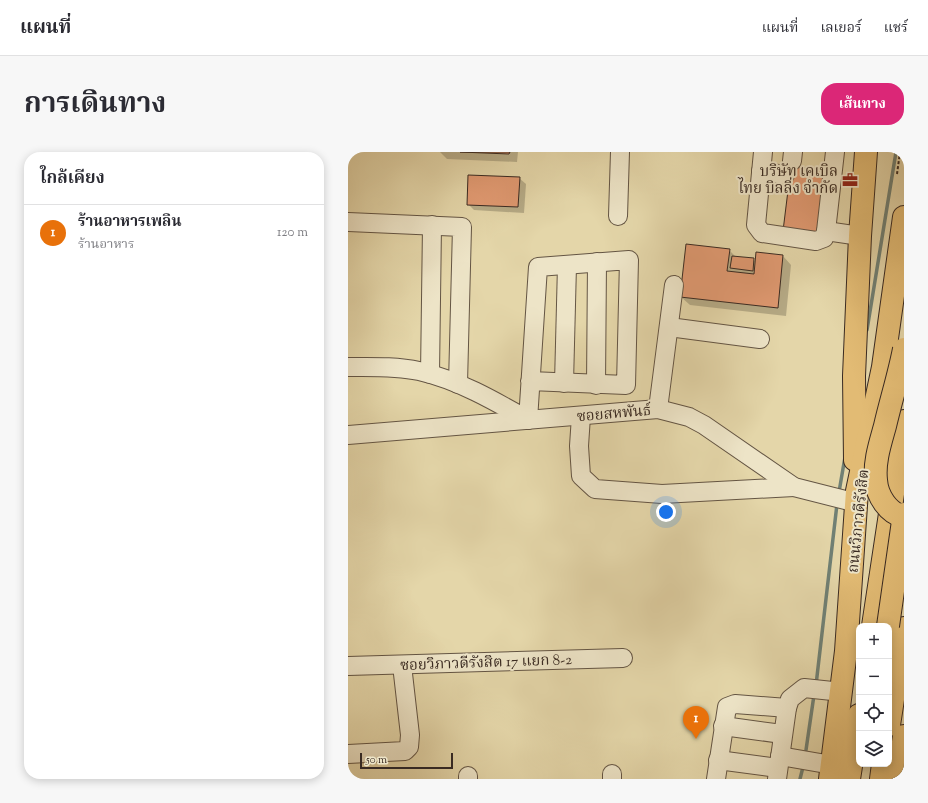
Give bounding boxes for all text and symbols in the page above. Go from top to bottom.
text: แผนที่ [20,15,71,42]
text: แผนที่ [762,19,798,39]
text: เลเยอร์ [820,19,862,39]
text: แชร์ [884,19,908,39]
button: เส้นทาง [821,83,904,125]
text: การเดินทาง [24,85,166,125]
place label: บริษัท เคเบิล ไทย บิลลิ่ง จำกัด [737,162,838,200]
text: ใกล้เคียง [40,167,105,191]
office icon: บริษัท เคเบิล ไทย บิลลิ่ง จำกัด [841,171,859,189]
text: ร้านอาหารเพลิน [78,212,181,233]
text: 1 [51,224,55,242]
text: 120 m [277,224,308,242]
text: ร้านอาหาร [78,236,134,254]
street label: ซอยสหพันธ์ [576,400,653,428]
street label: ถนนวิภาวดีรังสิต [844,468,875,574]
your location [656,502,676,522]
map controls [856,623,892,767]
button: + [856,623,892,659]
street label: ซอยวิภาวดีรังสิต 17 แยก 8-2 [400,650,572,677]
button: − [856,659,892,695]
button: locate [856,695,892,731]
pin: 1 [683,706,709,739]
button: layers [856,731,892,767]
scale bar [360,751,453,770]
text: 50 m [366,752,387,768]

